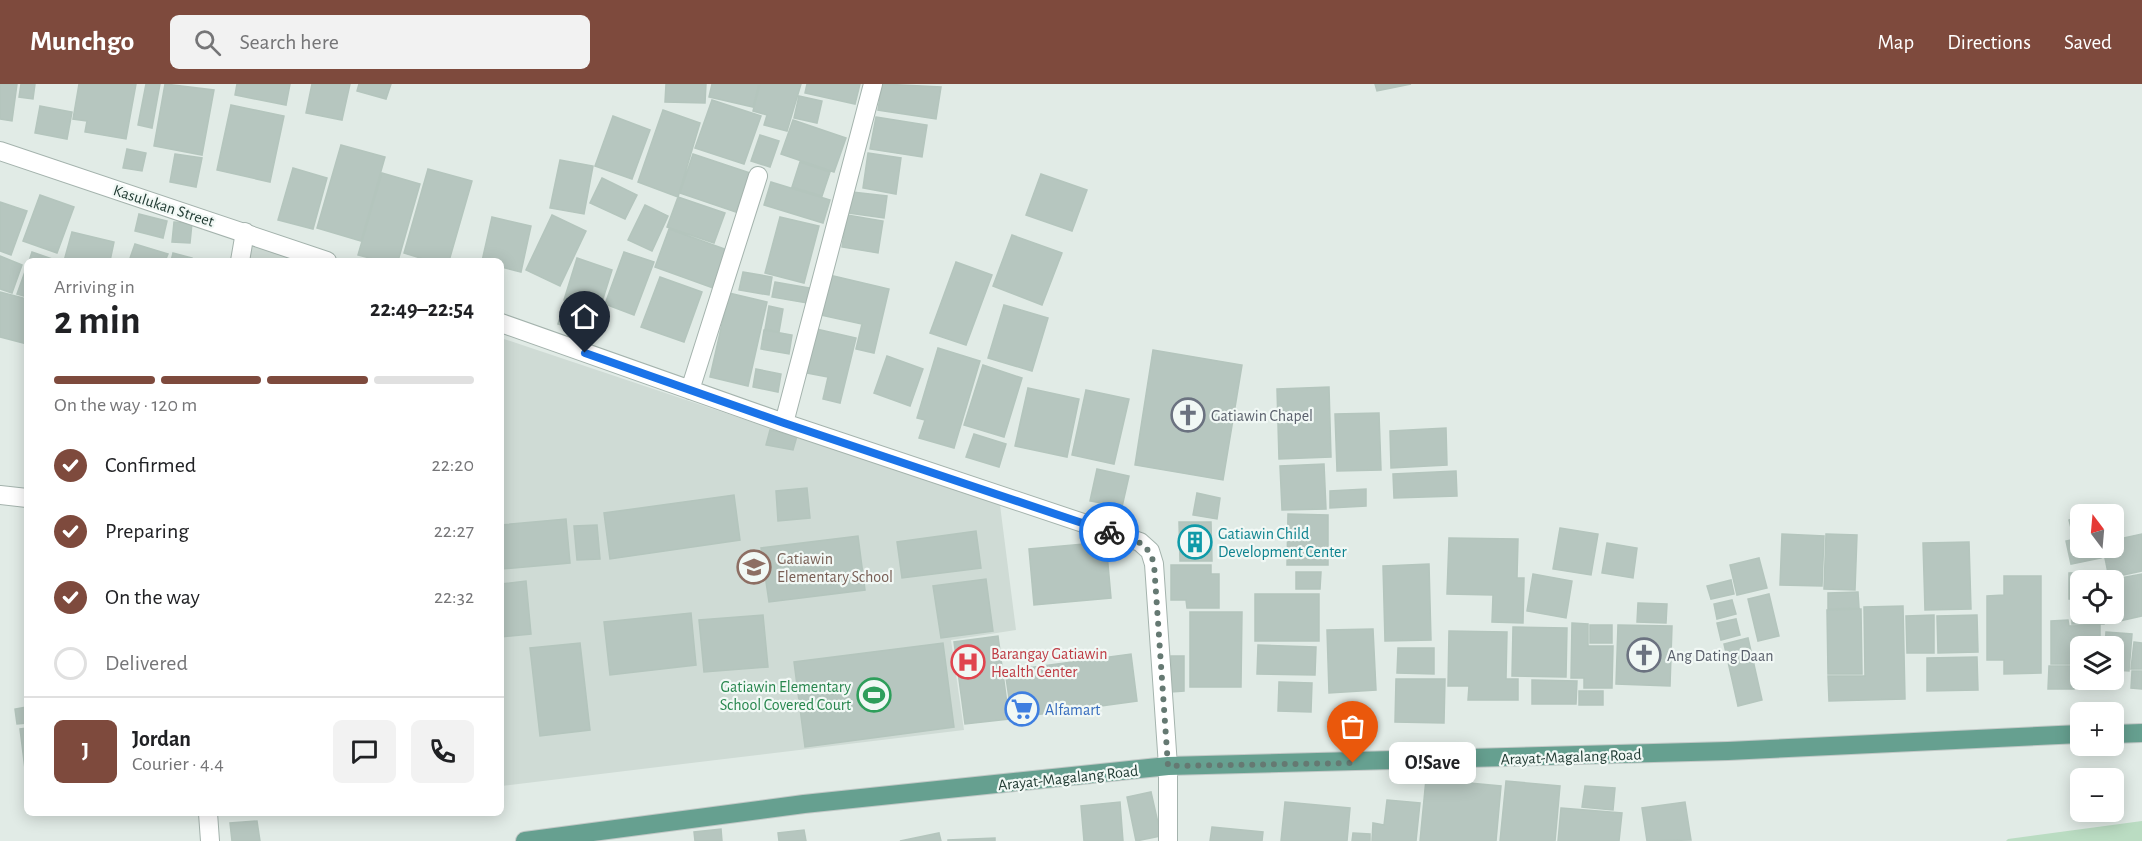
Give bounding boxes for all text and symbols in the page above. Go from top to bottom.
search box [170,15,590,69]
icon: search [191,26,224,59]
text: Munchgo [30,28,134,56]
text: Search here [239,31,339,53]
text: Map [1878,32,1914,53]
text: Directions [1947,32,2031,53]
text: Saved [2064,32,2112,53]
street label: Kasulukan Street [111,182,216,230]
text: Arriving in [54,277,135,297]
pin [559,291,610,353]
text: 22:49–22:54 [370,298,474,320]
icon: home [568,300,601,333]
text: 2 min [54,302,141,341]
text: On the way · 120 m [54,395,197,415]
church icon: Gatiawin Chapel [1170,397,1206,433]
place label: Gatiawin Chapel [1211,408,1313,424]
icon: check [54,449,87,482]
text: Confirmed [105,454,196,476]
text: 22:20 [432,455,474,475]
courier [1079,502,1139,562]
north arrow [2070,504,2124,558]
map controls [2070,504,2124,822]
icon: check [54,515,87,548]
icon: bike [1093,516,1126,549]
text: Preparing [105,520,189,542]
text: 22:27 [434,521,474,541]
building icon: Gatiawin Child Development Center [1177,524,1213,560]
place label: Gatiawin Child Development Center [1218,526,1347,560]
school or university icon: Gatiawin Elementary School [736,549,772,585]
place label: Gatiawin Elementary School [777,551,893,586]
button: locate [2070,570,2124,624]
icon: check [54,581,87,614]
text: On the way [105,586,200,608]
text: 22:32 [434,587,474,607]
button: layers [2070,636,2124,690]
church icon: Ang Dating Daan [1626,637,1662,673]
hospital icon: Barangay Gatiawin Health Center [950,644,986,680]
place label: Barangay Gatiawin Health Center [991,646,1107,680]
place label: Ang Dating Daan [1667,648,1773,664]
text: Delivered [105,652,188,674]
sports icon: Gatiawin Elementary School Covered Court [856,677,892,713]
place label: Gatiawin Elementary School Covered Court [720,679,851,713]
supermarket icon: Alfamart [1004,691,1040,727]
pin [1327,701,1378,763]
place label: Alfamart [1045,702,1100,718]
button: + [2070,702,2124,756]
icon: bag [1336,710,1369,743]
button: chat [333,720,396,783]
button: phone [411,720,474,783]
text: Jordan [132,728,191,750]
text: J [82,740,89,762]
callout: O!Save [1389,742,1476,784]
street label: Arayat-Magalang Road [1500,747,1642,768]
text: O!Save [1405,753,1460,773]
text: Courier · 4.4 [132,754,224,774]
street label: Arayat-Magalang Road [997,763,1139,794]
button: − [2070,768,2124,822]

